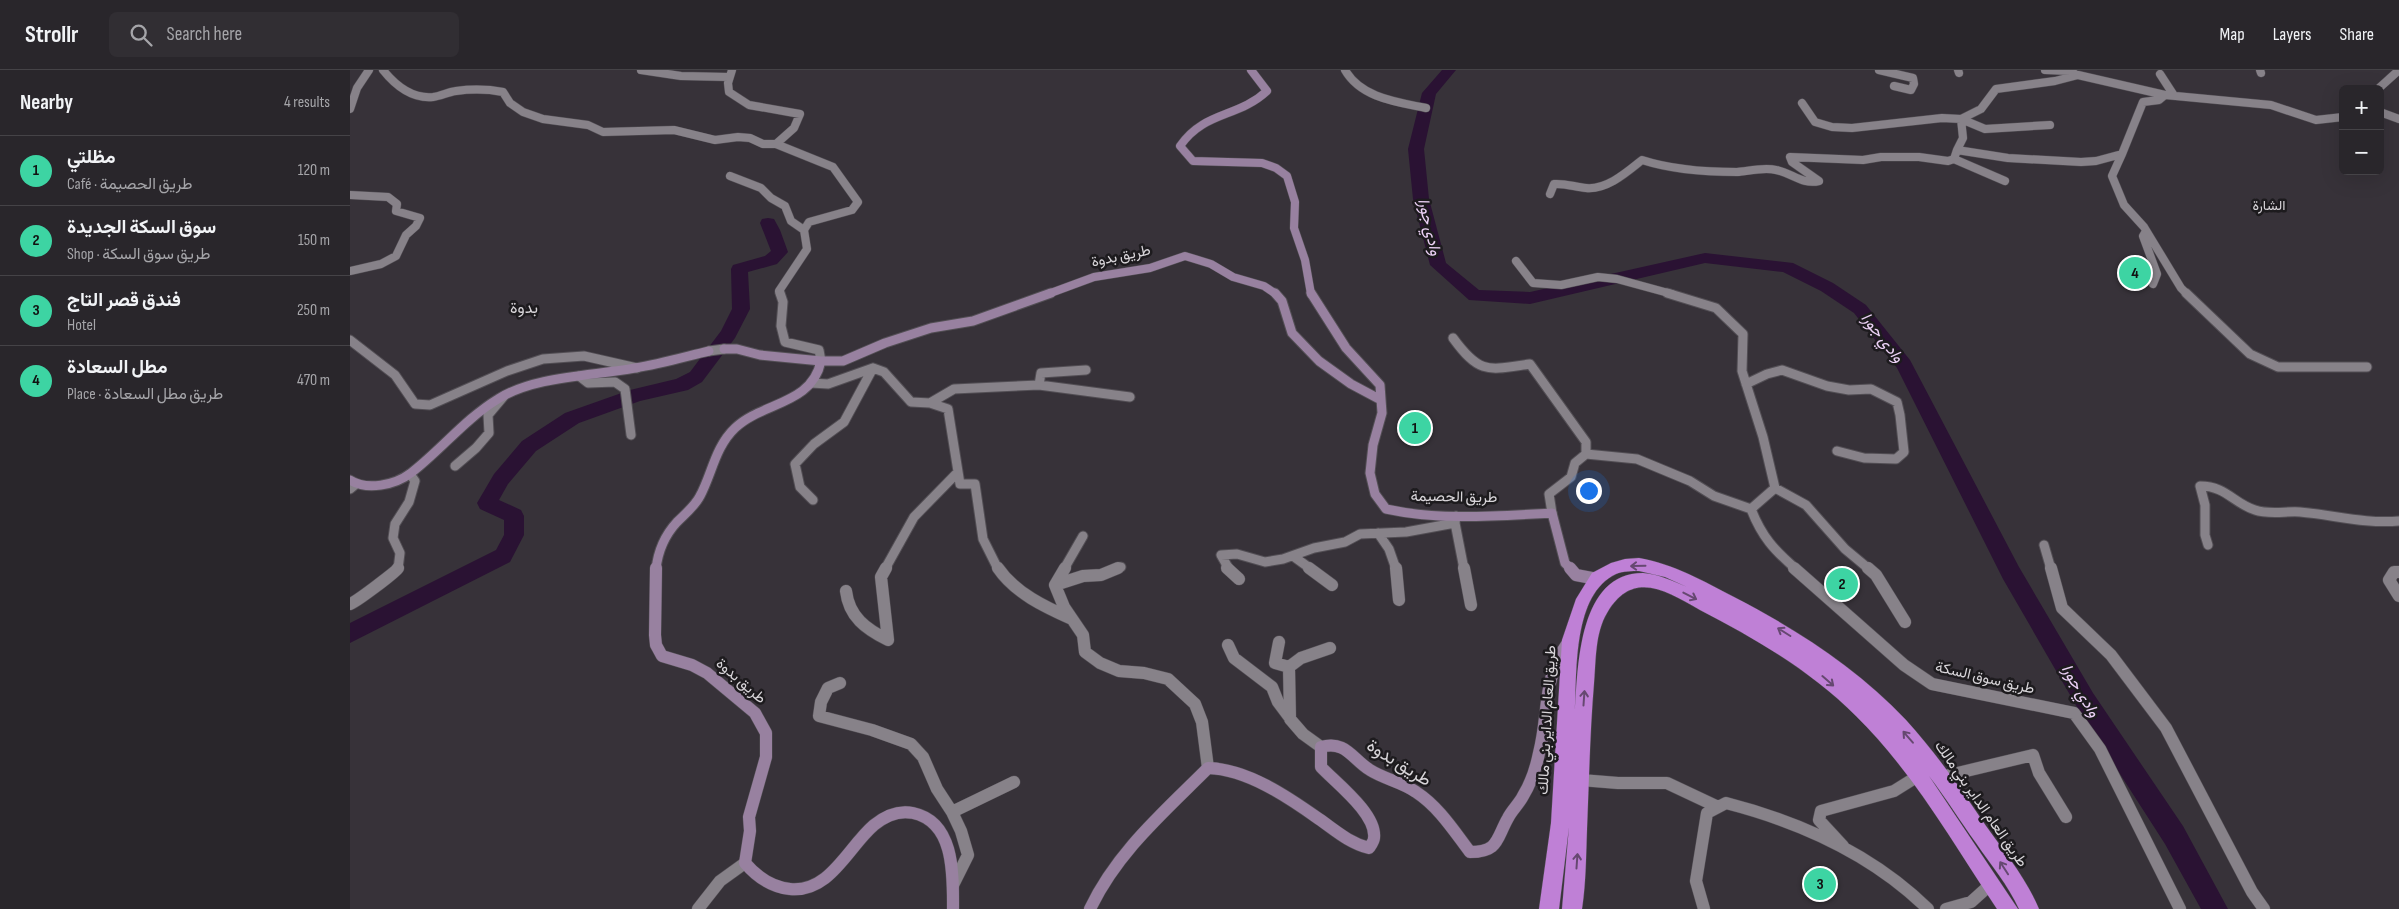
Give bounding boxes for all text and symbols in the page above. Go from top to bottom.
search box [109,12,459,57]
text: Strollr [25,20,79,49]
icon: search [127,21,155,49]
text: Search here [167,23,242,46]
text: Map [2220,24,2245,45]
text: Layers [2273,24,2312,45]
text: Share [2340,24,2374,45]
map controls [2339,85,2384,175]
button: + [2339,85,2384,130]
text: Nearby [20,90,73,115]
text: 4 results [284,93,330,112]
button: − [2339,130,2384,175]
text: مظلتي [67,146,116,169]
text: 1 [33,161,39,180]
text: 120 m [298,161,330,180]
text: Café · طريق الحصيمة [67,175,192,194]
water label: وادي جورا [1410,196,1445,258]
district label: الشارة [2253,197,2285,214]
text: سوق السكة الجديدة [67,216,216,239]
text: 2 [32,231,40,250]
text: 150 m [298,231,330,250]
street label: طريق بدوة [1090,240,1153,272]
text: Shop · طريق سوق السكة [67,245,210,264]
pin: 4 [2119,254,2151,292]
text: فندق قصر التاج [67,289,181,312]
district label: بدوة [510,299,538,318]
text: 3 [32,301,40,320]
text: 250 m [297,301,330,320]
water label: وادي جورا [1854,309,1907,369]
text: Hotel [67,316,96,335]
text: مطل السعادة [67,356,168,379]
text: 4 [32,371,40,390]
text: 470 m [297,371,330,390]
text: Place · طريق مطل السعادة [67,385,223,404]
pin: 1 [1399,409,1431,447]
your location [1576,478,1602,504]
street label: طريق الحصيمة [1410,487,1498,507]
one-way arrow [1630,561,1646,571]
pin: 2 [1826,565,1858,603]
one-way arrow [1682,592,1697,601]
one-way arrow [1778,627,1792,637]
street label: طريق العام الداير بني مالك [1534,644,1563,796]
street label: طريق بدوة [712,654,770,708]
street label: طريق سوق السكة [1933,657,2037,699]
water label: وادي جورا [2054,661,2103,722]
one-way arrow [1822,675,1835,687]
one-way arrow [1579,691,1589,707]
one-way arrow [1902,730,1914,743]
street label: طريق بدوة [1363,735,1435,791]
street label: طريق العام الداير بني مالك [1928,737,2032,873]
one-way arrow [1572,853,1581,869]
one-way arrow [1998,861,2008,875]
pin: 3 [1804,865,1836,903]

